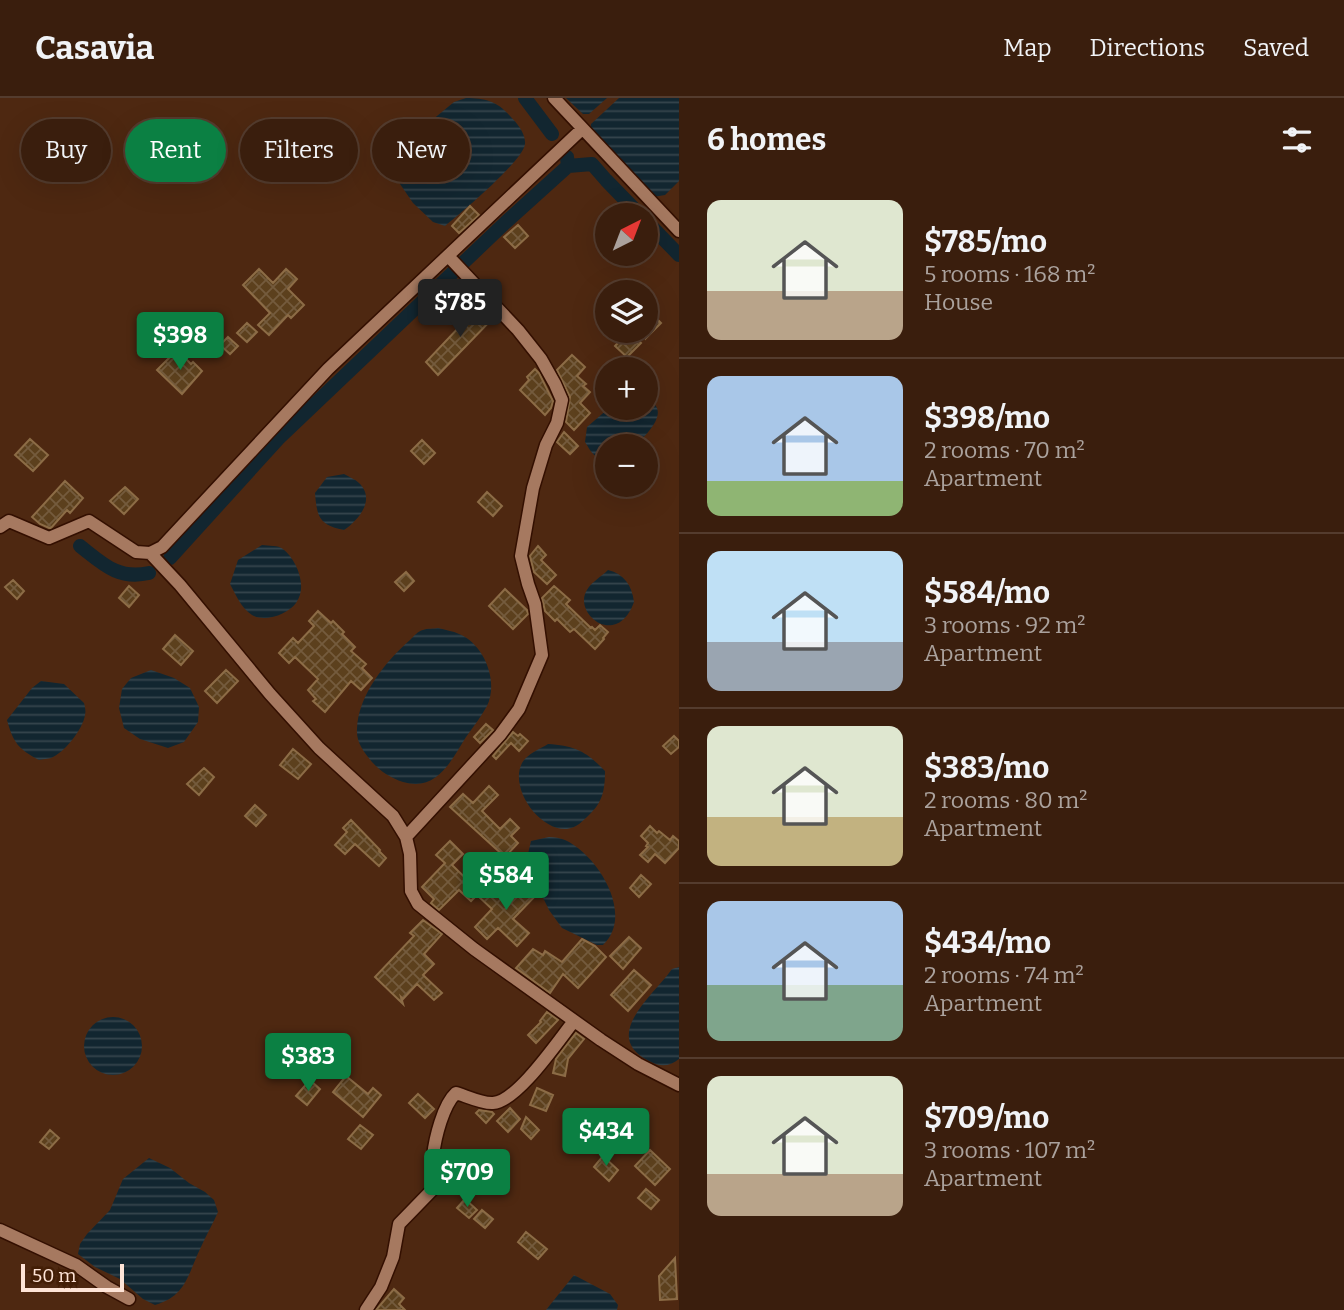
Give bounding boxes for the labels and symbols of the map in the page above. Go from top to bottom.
north arrow [595,203,658,266]
pin: $785 [419,280,501,339]
pin: $398 [139,313,221,372]
pin: $584 [465,852,547,912]
pin: $383 [267,1034,349,1093]
pin: $434 [565,1108,647,1168]
pin: $709 [426,1150,508,1209]
scale bar [21,1261,124,1293]

